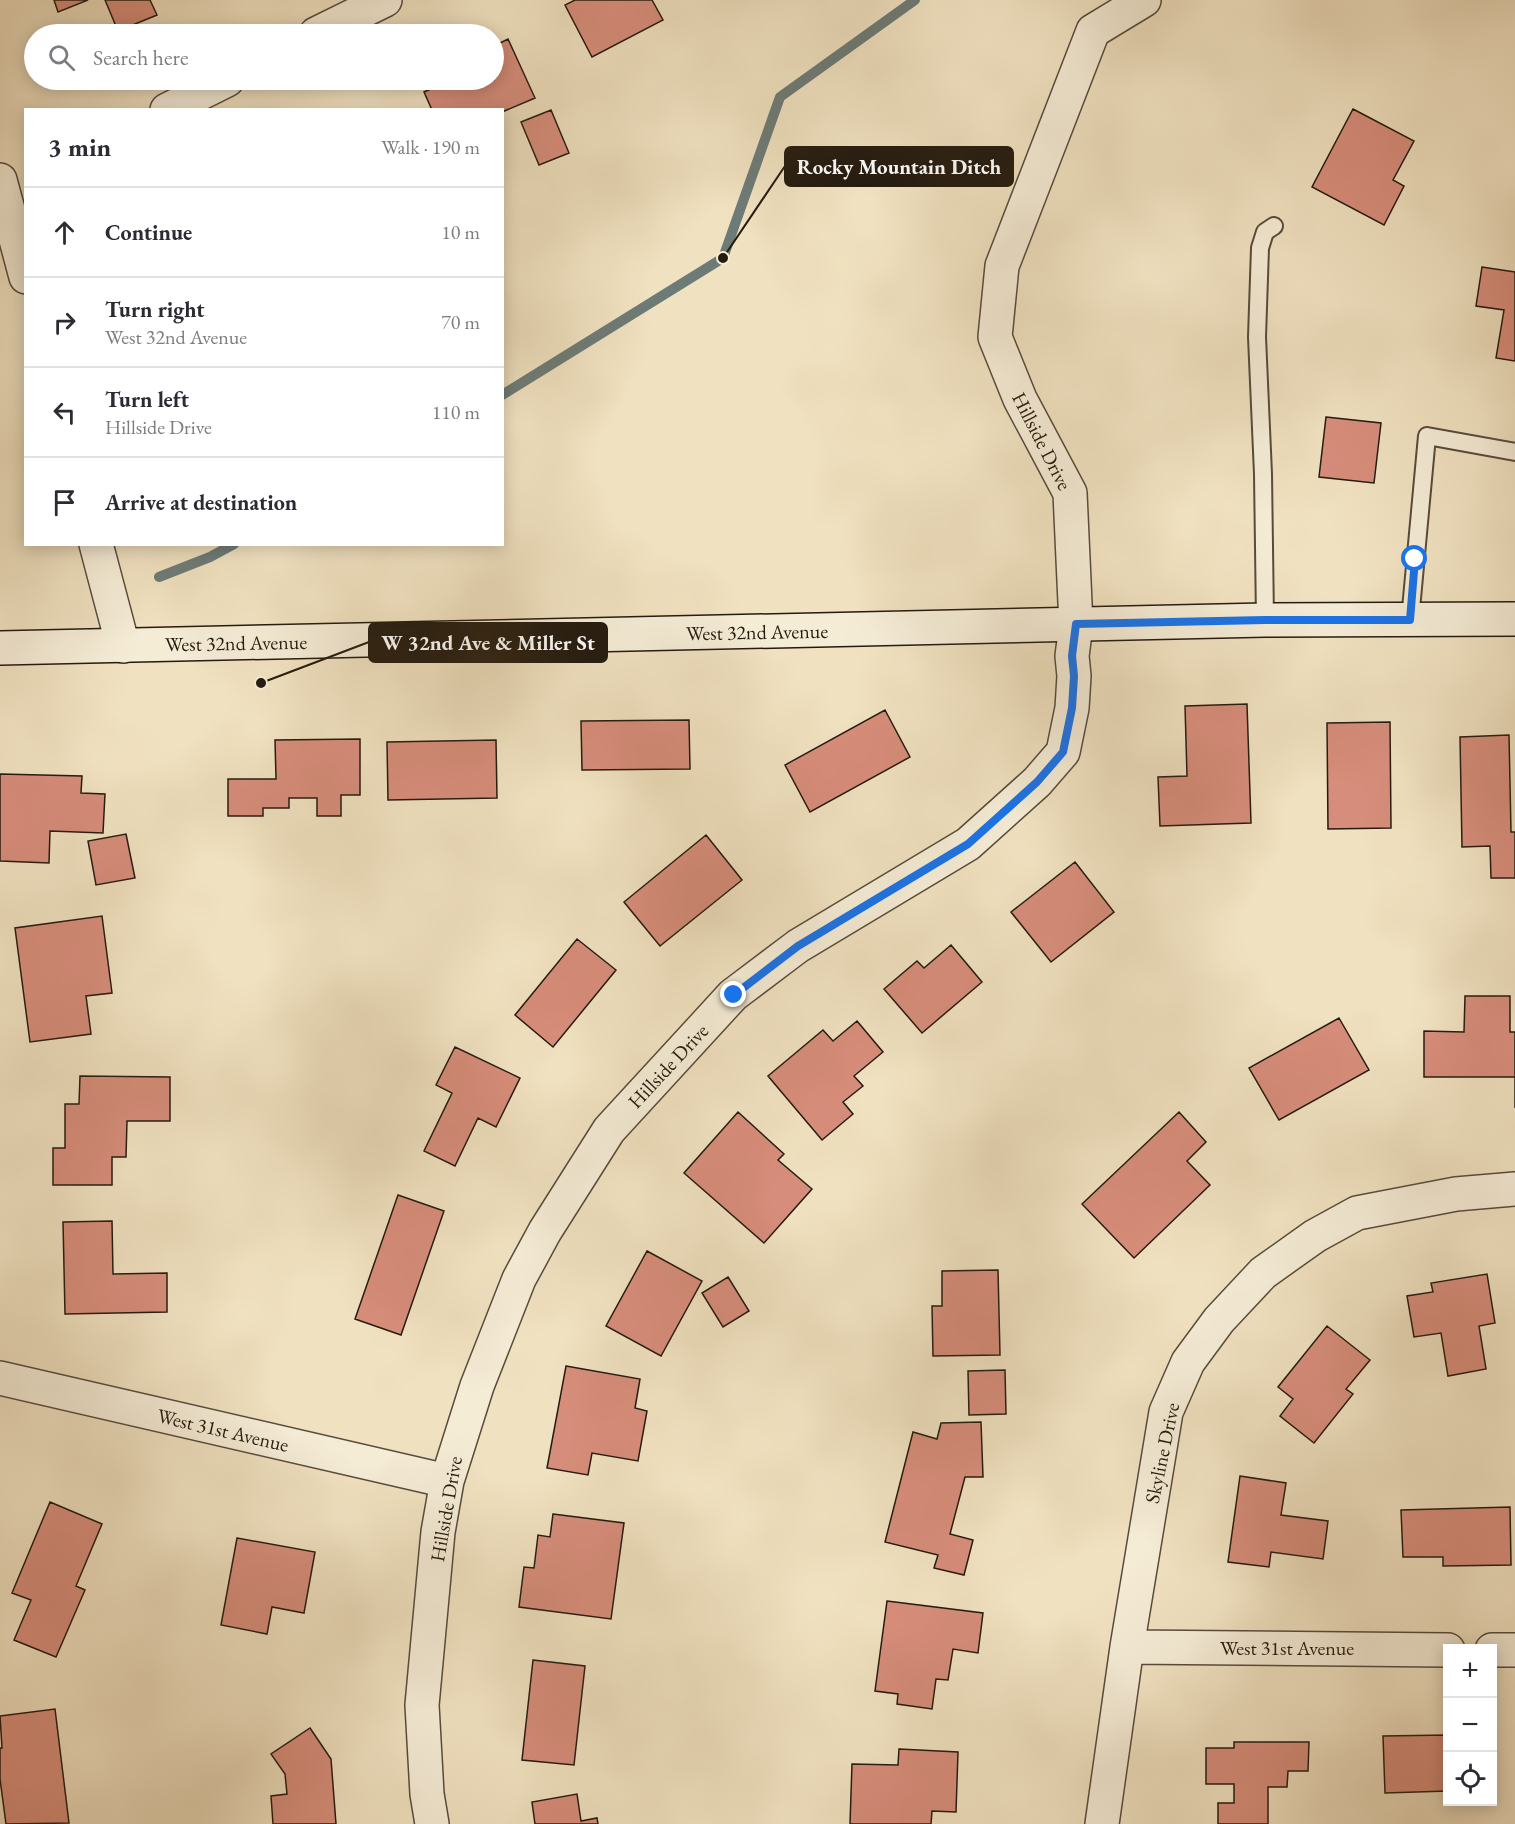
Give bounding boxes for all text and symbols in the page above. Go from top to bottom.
search box [24,24,504,90]
icon: search [45,41,78,74]
text: Search here [93,43,188,72]
text: 3 min [48,130,111,164]
text: Walk · 190 m [381,134,480,160]
callout: Rocky Mountain Ditch [785,147,1013,186]
text: Rocky Mountain Ditch [797,153,1002,180]
icon: ahead [48,216,81,249]
text: Continue [105,218,192,247]
text: 10 m [441,219,480,245]
text: Turn right [105,295,204,324]
icon: right [48,306,81,339]
text: 70 m [441,309,480,335]
text: West 32nd Avenue [105,324,247,350]
text: Turn left [105,385,189,414]
street label: Hillside Drive [1006,388,1078,495]
icon: left [48,396,81,429]
text: 110 m [432,399,480,425]
text: Hillside Drive [105,414,212,440]
icon: arrive [48,486,81,519]
text: Arrive at destination [105,488,297,517]
route start [1401,545,1427,571]
street label: West 32nd Avenue [686,618,828,646]
callout: W 32nd Ave & Miller St [369,623,607,662]
street label: West 32nd Avenue [165,629,307,657]
text: W 32nd Ave & Miller St [381,629,595,656]
route end [720,981,746,1007]
street label: Hillside Drive [622,1018,714,1114]
street label: Skyline Drive [1139,1400,1185,1506]
street label: West 31st Avenue [155,1402,291,1458]
street label: Hillside Drive [424,1454,468,1564]
street label: West 31st Avenue [1220,1635,1354,1661]
map controls [1443,1644,1497,1806]
button: + [1443,1644,1497,1698]
button: − [1443,1698,1497,1752]
button: locate [1443,1752,1497,1806]

